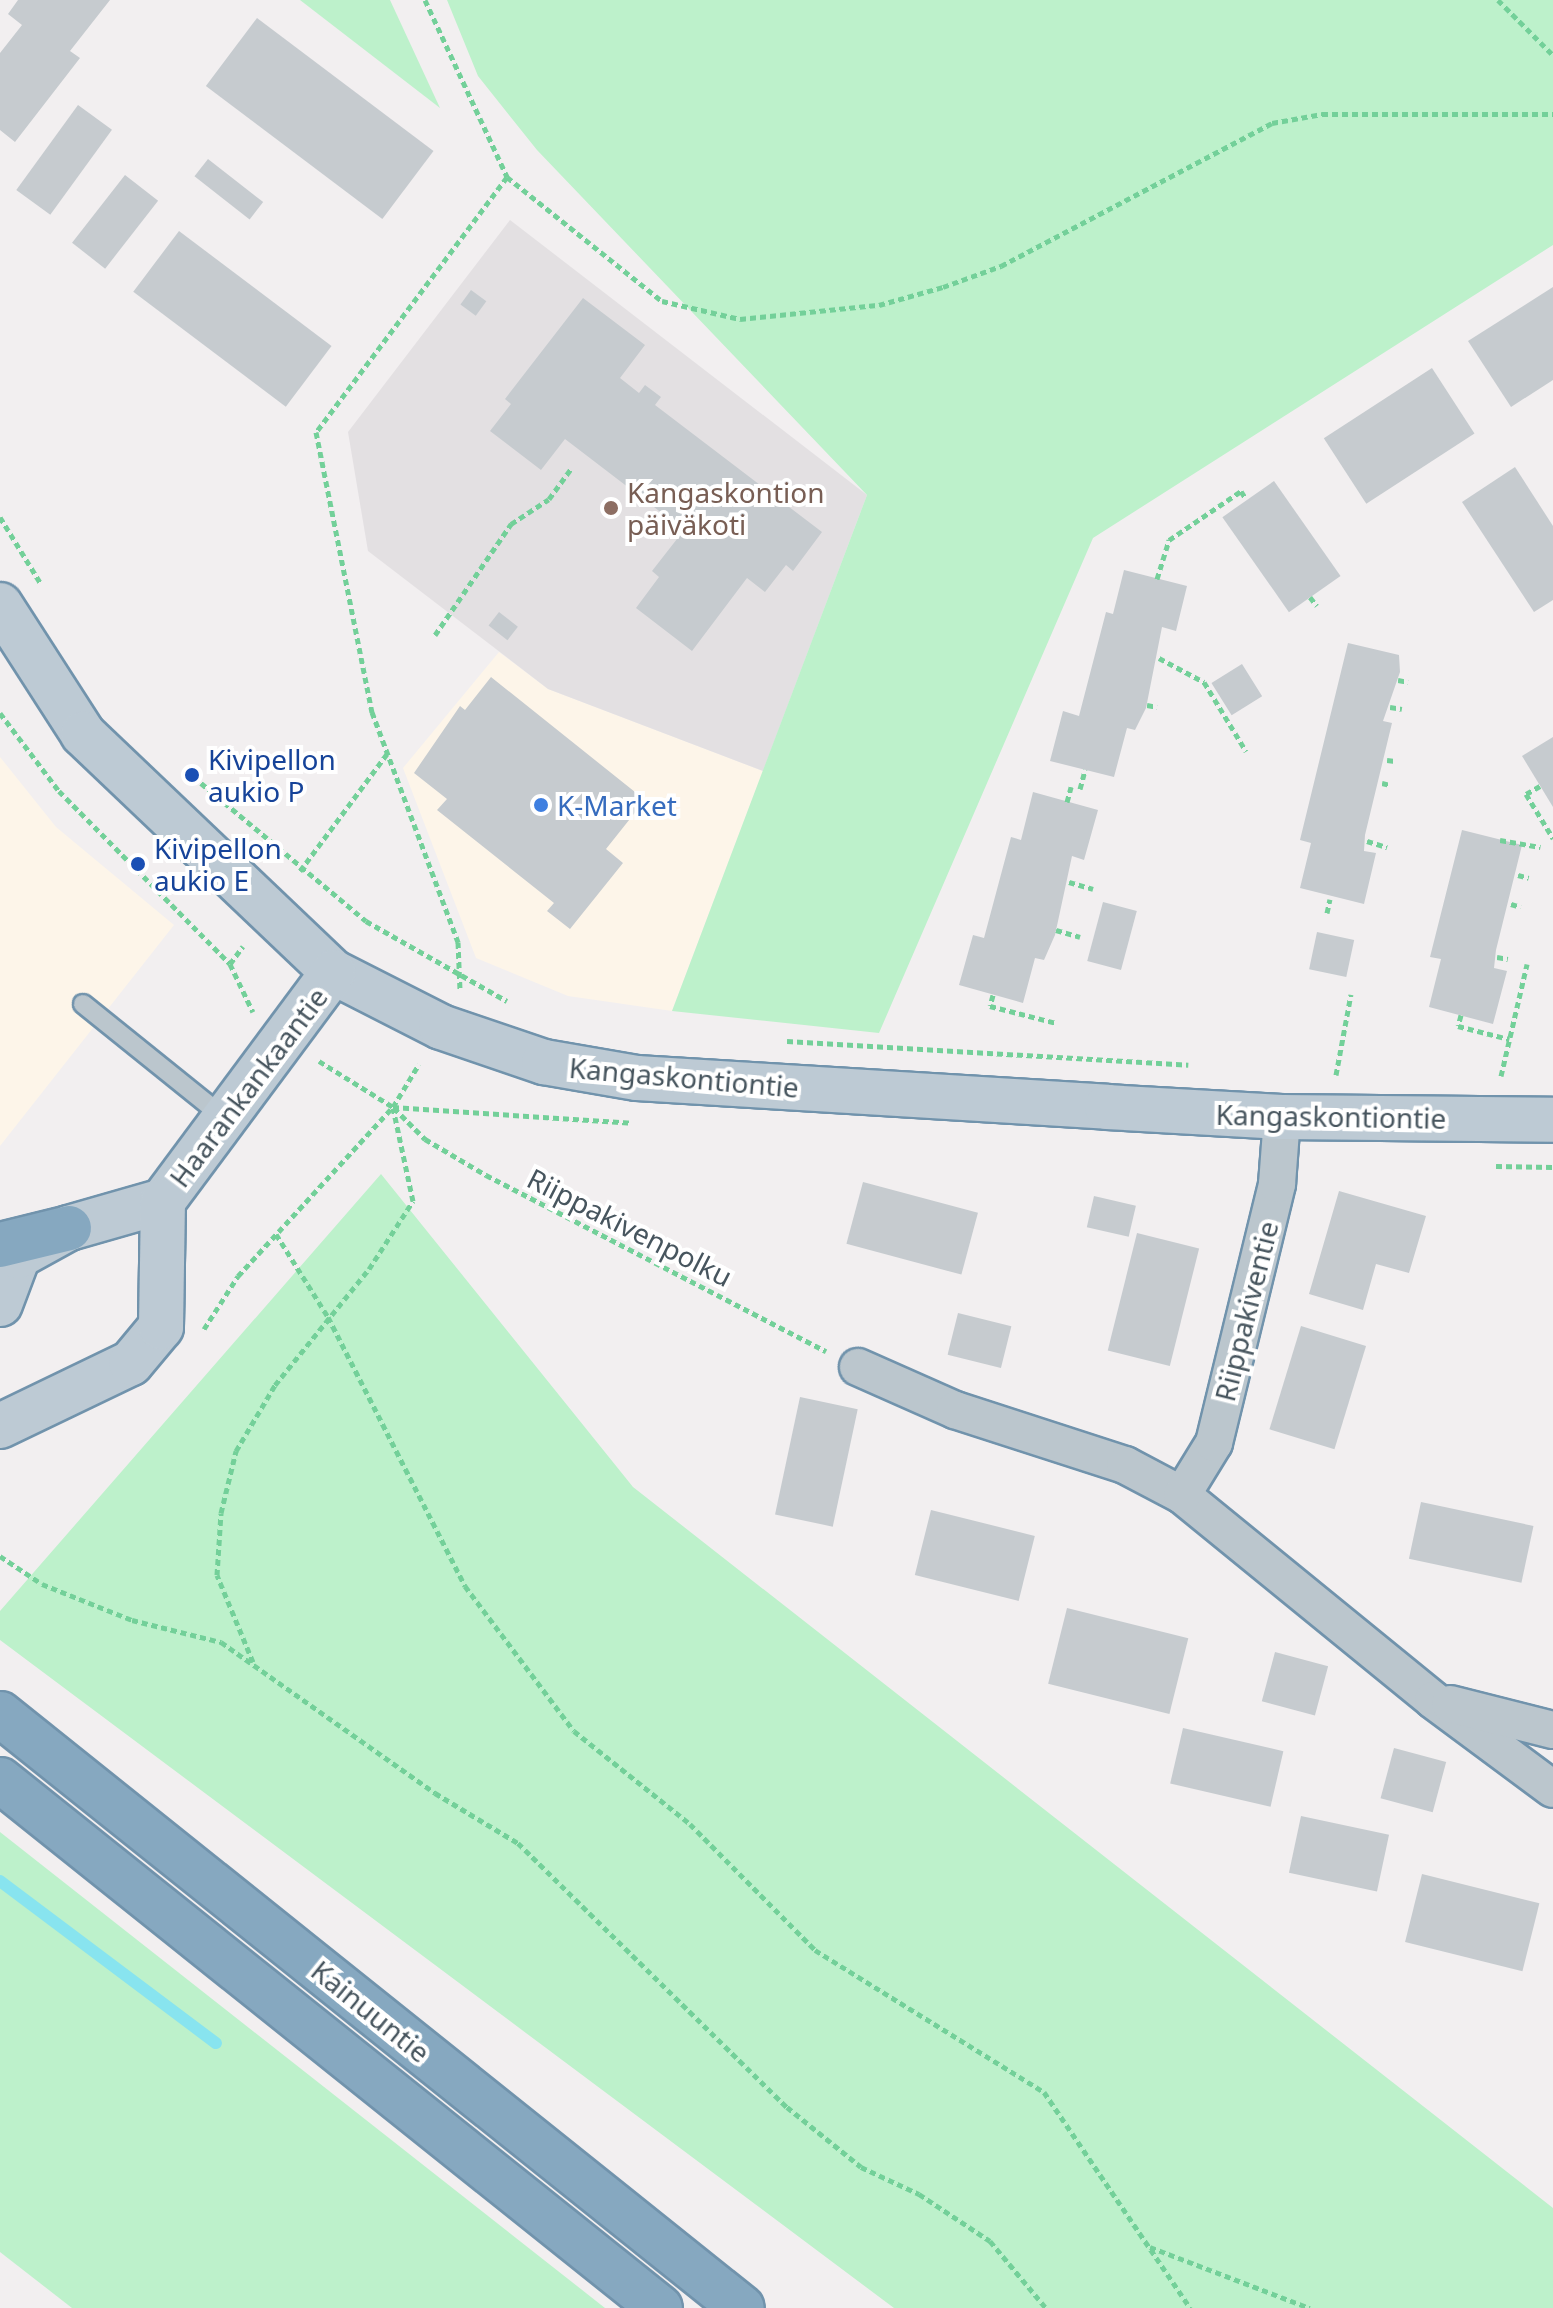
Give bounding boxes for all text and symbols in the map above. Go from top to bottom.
place label: Kangaskontion päiväkoti [627,475,824,541]
marker: Kangaskontion päiväkoti [602,499,620,517]
place label: Kivipellon aukio P [208,742,336,808]
marker: Kivipellon aukio P [183,766,201,784]
place label: K-Market [557,788,677,822]
marker: K-Market [532,796,550,814]
place label: Kivipellon aukio E [154,831,282,897]
marker: Kivipellon aukio E [129,855,147,873]
street label: Haarankankaantie [162,981,334,1193]
street label: Kangaskontiontie [568,1050,800,1104]
street label: Kangaskontiontie [1215,1097,1447,1135]
street label: Riippakivenpolku [522,1161,738,1293]
street label: Riippakiventie [1207,1217,1285,1405]
street label: Kainuuntie [305,1953,437,2069]

